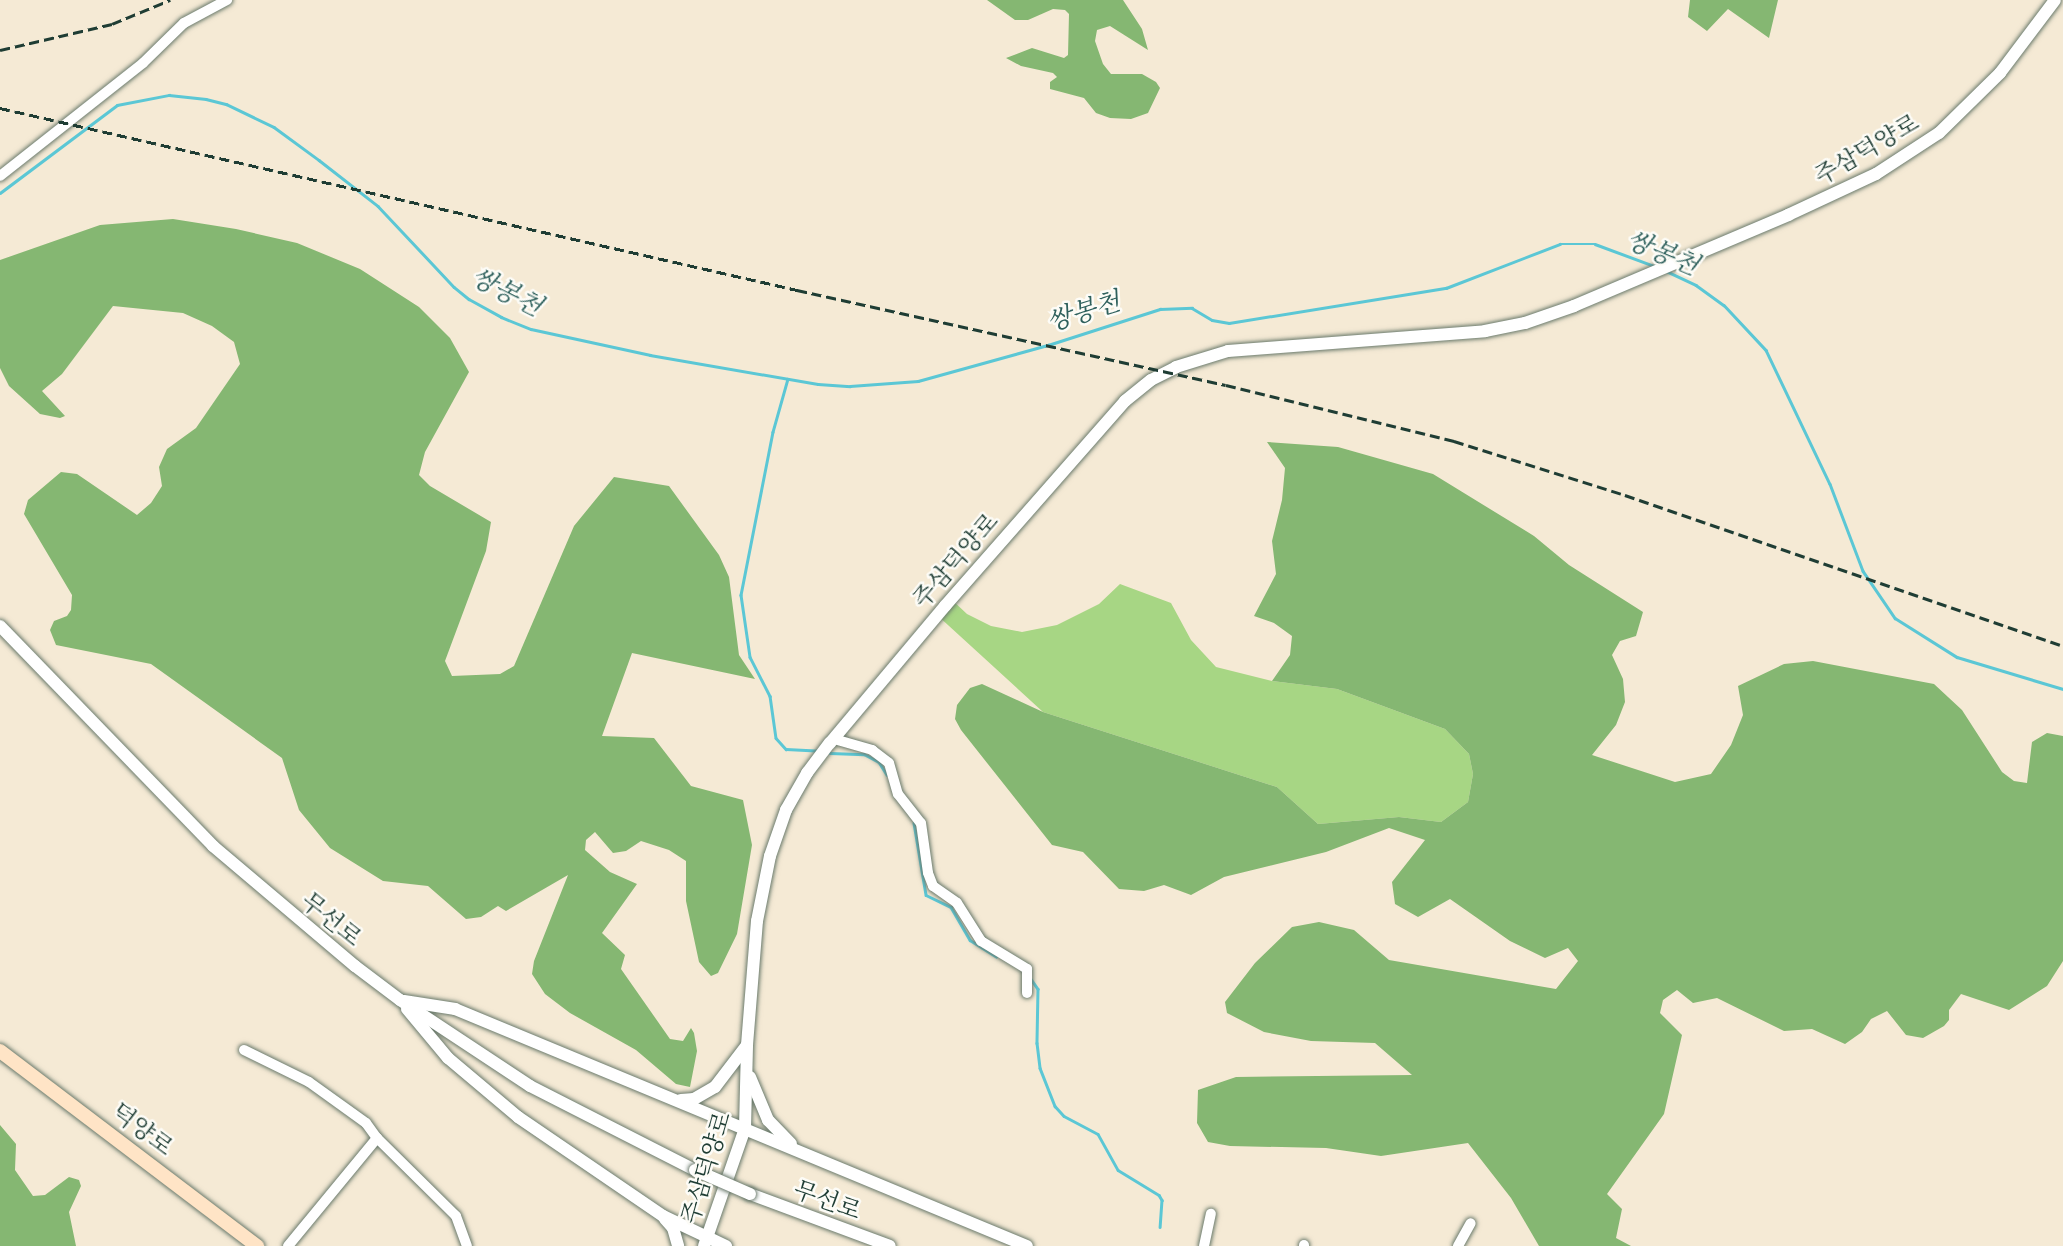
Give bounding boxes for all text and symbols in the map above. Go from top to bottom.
street label: 주삼덕양로 [1810,109,1924,191]
water label: 쌍봉천 [1621,225,1703,283]
water label: 쌍봉천 [465,262,547,324]
water label: 쌍봉천 [1043,287,1125,339]
street label: 주삼덕양로 [907,508,1005,614]
street label: 무선로 [295,887,367,953]
street label: 덕양로 [106,1098,178,1162]
street label: 주삼덕양로 [676,1108,738,1228]
street label: 무선로 [789,1176,865,1226]

